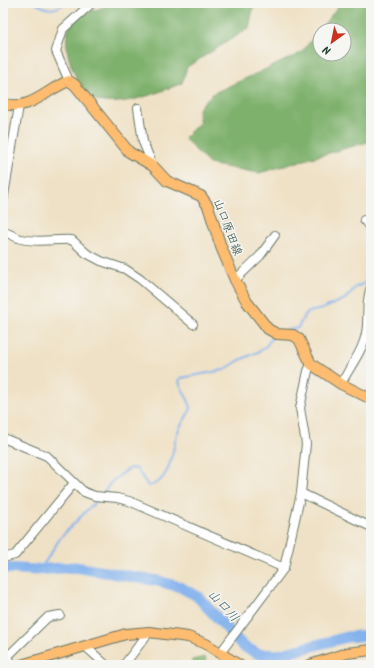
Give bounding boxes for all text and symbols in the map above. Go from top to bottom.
north arrow [312,22,352,62]
text: N [319,40,335,59]
street label: 山口原田線 [208,196,247,259]
water label: 山口川 [202,585,244,627]

